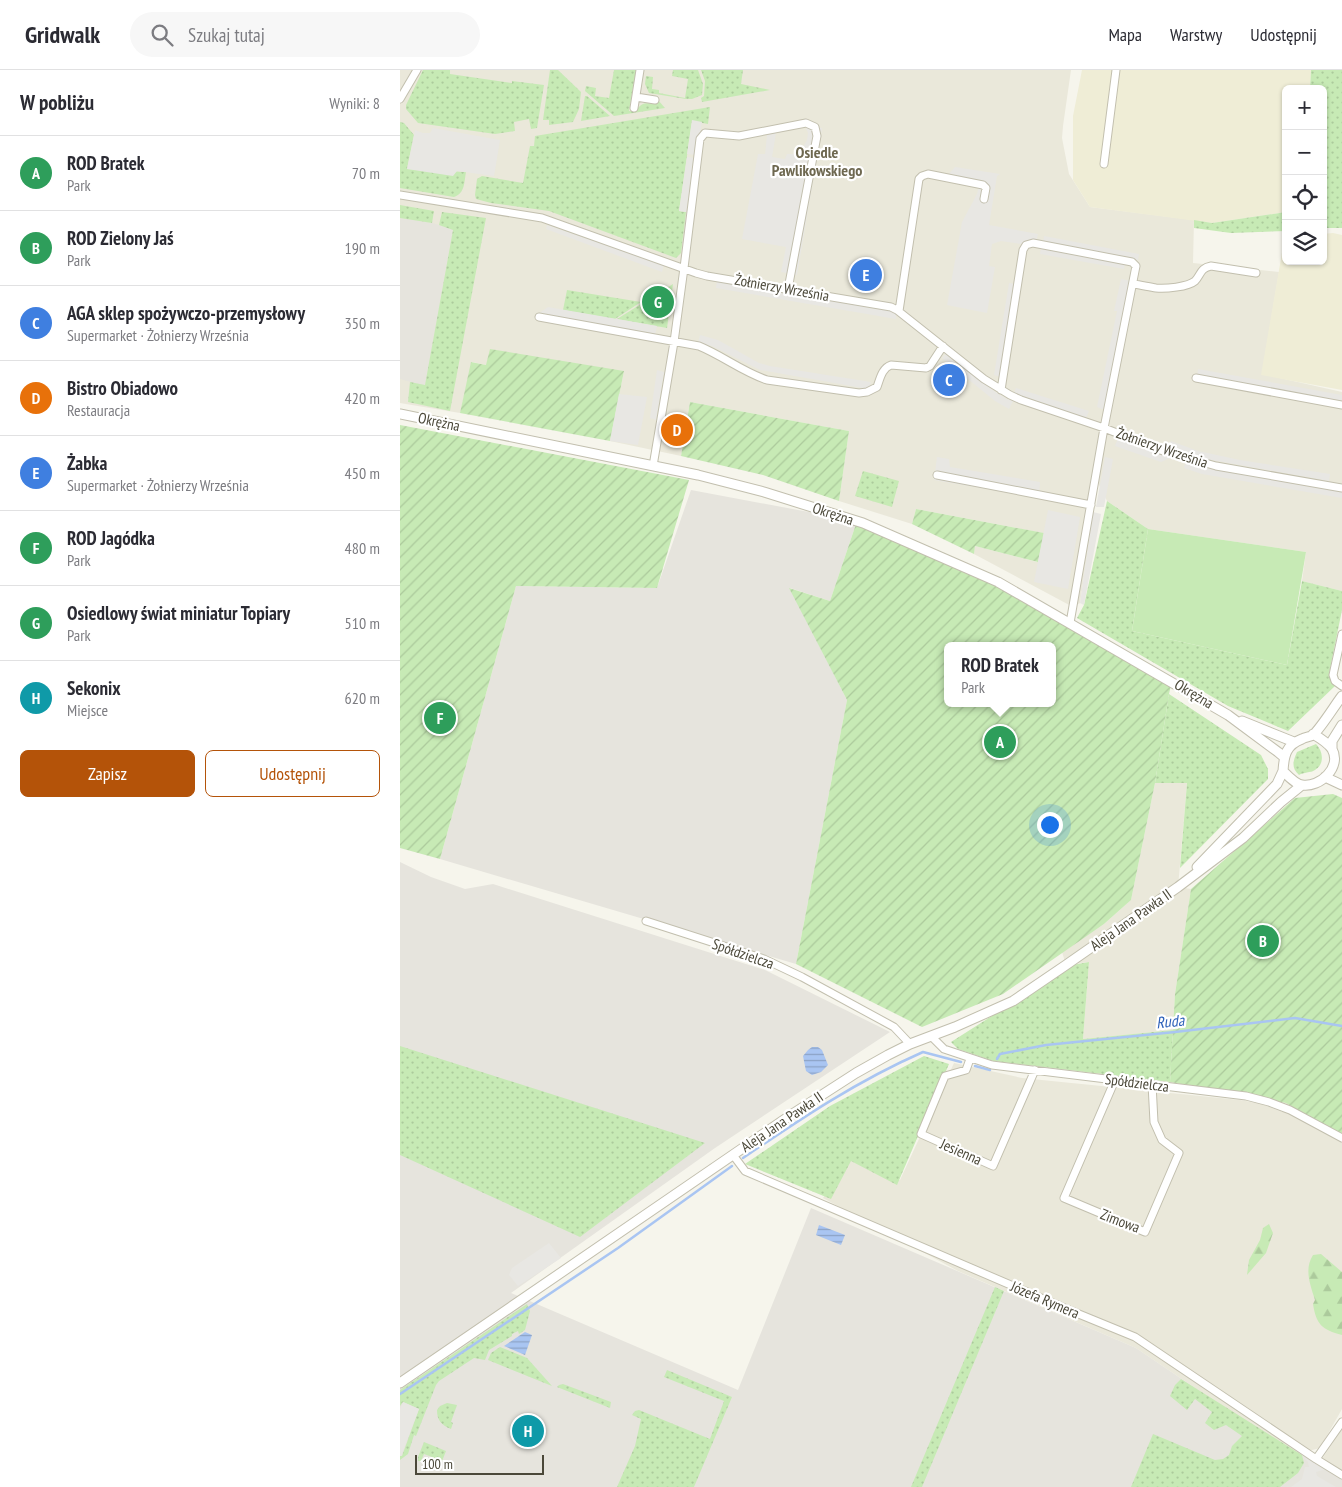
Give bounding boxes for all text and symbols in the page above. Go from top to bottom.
search box [130,12,480,57]
text: Gridwalk [25,19,100,50]
icon: search [148,21,176,49]
text: Szukaj tutaj [188,23,265,47]
text: Mapa [1108,23,1142,46]
text: Warstwy [1170,23,1222,46]
text: Udostępnij [1250,23,1317,46]
map controls [1282,85,1327,265]
button: + [1282,85,1327,130]
text: W pobliżu [20,89,94,116]
text: Wyniki: 8 [329,93,380,113]
button: − [1282,130,1327,175]
district label: Osiedle Pawlikowskiego [772,142,862,180]
text: ROD Bratek [67,151,145,175]
text: A [32,163,40,183]
text: 70 m [352,163,380,183]
text: Park [67,175,91,195]
button: locate [1282,175,1327,220]
button: layers [1282,220,1327,265]
text: ROD Zielony Jaś [67,226,174,250]
text: B [32,238,40,258]
text: 190 m [345,238,380,258]
text: Park [67,250,91,270]
pin: E [850,256,882,294]
street label: Żołnierzy Września [733,270,831,305]
pin: G [642,283,674,321]
text: AGA sklep spożywczo-przemysłowy [67,301,305,325]
text: C [32,313,40,333]
text: 350 m [345,313,380,333]
text: Supermarket · Żołnierzy Września [67,325,249,345]
pin: C [933,361,965,399]
text: Bistro Obiadowo [67,376,178,400]
text: D [32,388,40,408]
text: 420 m [345,388,380,408]
text: Restauracja [67,400,130,420]
street label: Okrężna [417,408,462,435]
pin: D [661,411,693,449]
street label: Żołnierzy Września [1114,423,1210,472]
text: Żabka [67,451,107,475]
text: E [33,463,39,483]
text: 450 m [345,463,380,483]
text: Supermarket · Żołnierzy Września [67,475,249,495]
street label: Okrężna [810,498,856,529]
text: ROD Jagódka [67,526,155,550]
text: F [33,538,39,558]
text: 480 m [345,538,380,558]
text: Park [67,550,91,570]
text: Osiedlowy świat miniatur Topiary [67,601,290,625]
text: G [32,613,40,633]
text: 510 m [345,613,380,633]
text: Park [67,625,91,645]
popup [944,642,1056,707]
text: ROD Bratek [961,653,1039,677]
street label: Okrężna [1171,675,1217,713]
text: Sekonix [67,676,121,700]
text: Park [961,677,985,697]
text: H [32,688,40,708]
text: 620 m [345,688,380,708]
pin: F [424,699,456,737]
text: Miejsce [67,700,108,720]
pin: A [984,723,1016,761]
button: Zapisz [20,750,195,797]
button: Udostępnij [205,750,380,797]
your location [1037,812,1063,838]
street label: Aleja Jana Pawła II [1086,884,1175,955]
pin: B [1247,922,1279,960]
street label: Spółdzielcza [710,934,777,973]
water label: Ruda [1155,1009,1187,1032]
street label: Spółdzielcza [1104,1069,1170,1096]
street label: Aleja Jana Pawła II [737,1087,827,1156]
street label: Jesienna [937,1134,985,1169]
street label: Zimowa [1098,1204,1143,1237]
street label: Józefa Rymera [1007,1276,1082,1323]
pin: H [512,1412,544,1450]
scale bar [415,1452,544,1475]
text: 100 m [422,1455,453,1473]

